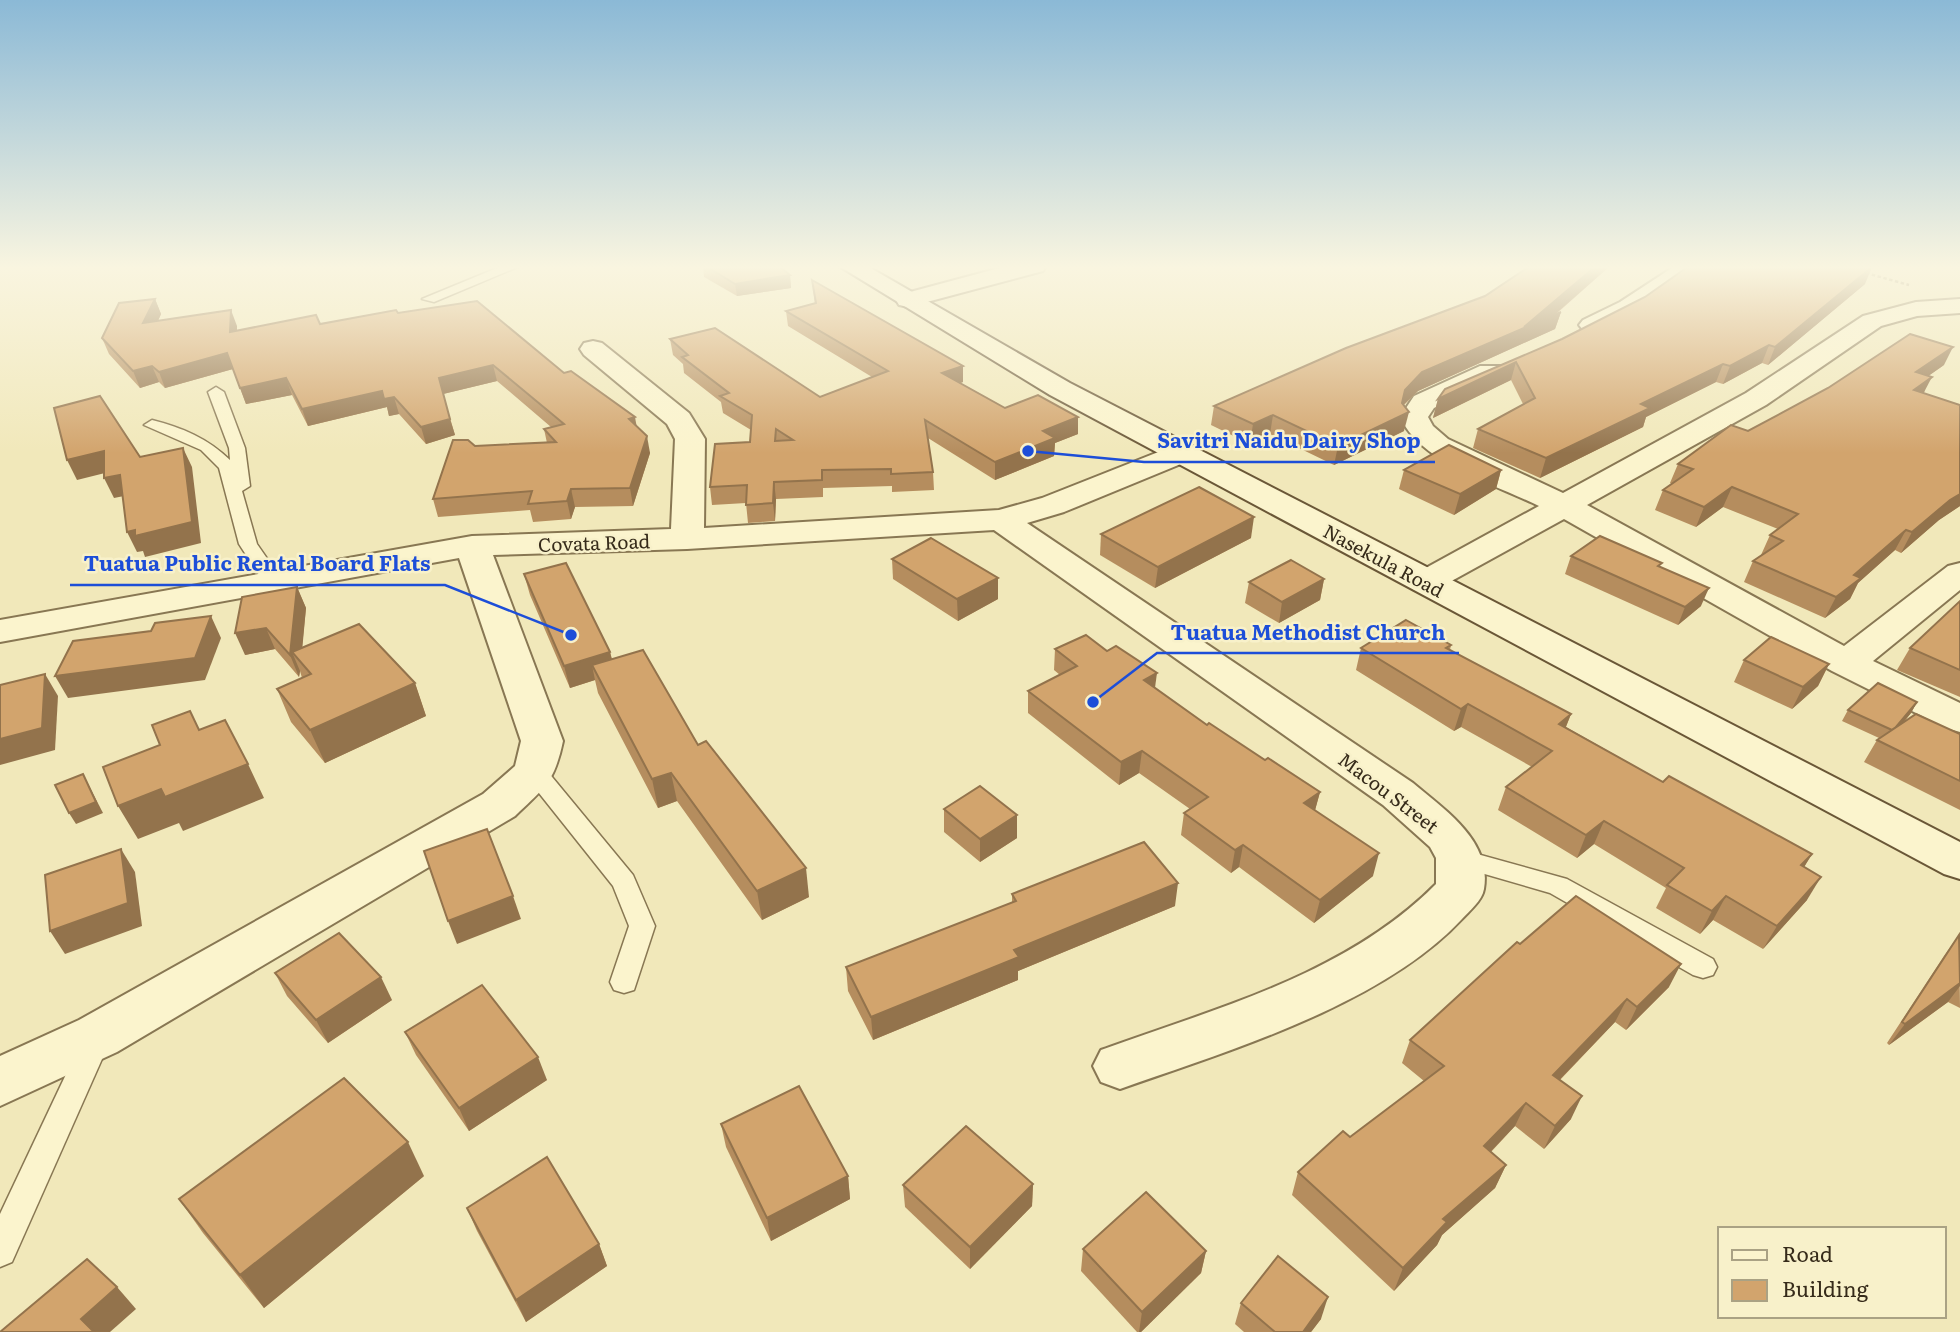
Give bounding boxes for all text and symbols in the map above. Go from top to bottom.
callout: Savitri Naidu Dairy Shop [1144,420,1435,462]
text: Savitri Naidu Dairy Shop [1157,423,1421,454]
street label: Nasekula Road [1319,516,1450,604]
street label: Covata Road [537,526,651,558]
callout: Tuatua Public Rental Board Flats [70,543,445,585]
text: Tuatua Public Rental Board Flats [84,546,430,577]
callout: Tuatua Methodist Church [1157,611,1459,653]
text: Tuatua Methodist Church [1171,615,1445,646]
street label: Macou Street [1333,745,1445,839]
legend [1718,1227,1946,1318]
text: Road [1782,1237,1833,1268]
text: Building [1782,1272,1869,1303]

